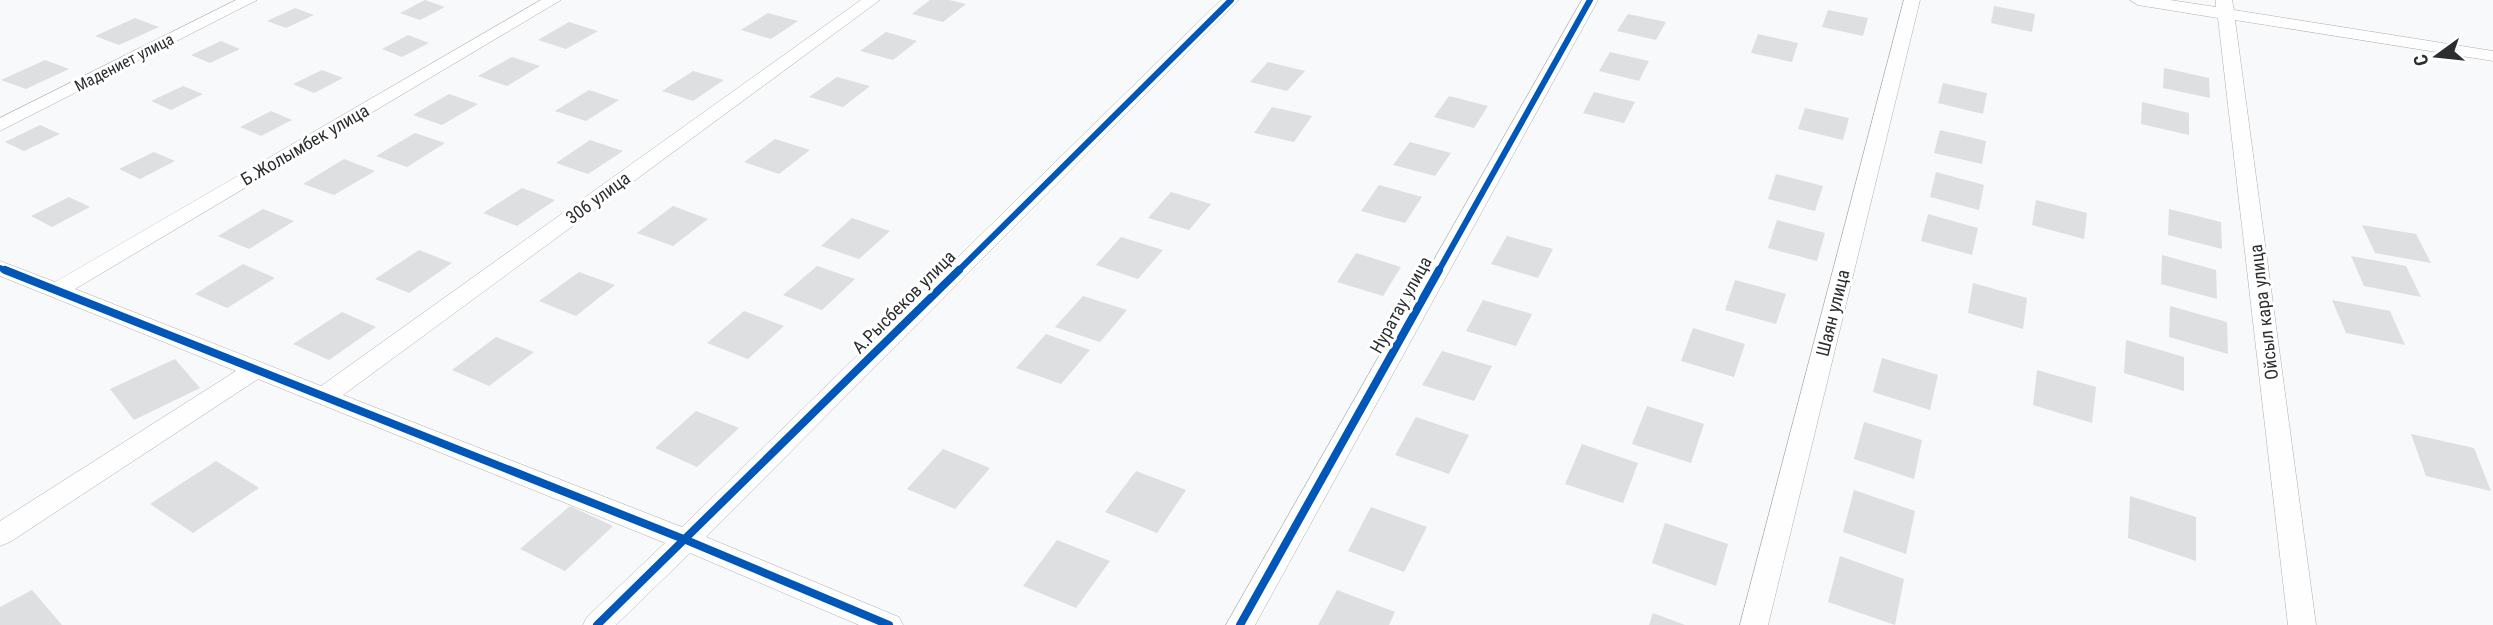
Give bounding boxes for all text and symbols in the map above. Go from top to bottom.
north arrow [2402,21,2472,91]
street label: Мадениет улица [71,29,177,96]
text: С [2409,52,2434,68]
street label: Б.Жолымбек улица [237,99,372,190]
street label: 306 улица [561,167,634,228]
street label: Ойсыл кара улица [2245,243,2282,381]
street label: А.Рысбеков улица [848,246,960,358]
street label: Нуратау улица [1365,253,1436,357]
street label: Шаян улица [1812,267,1853,359]

